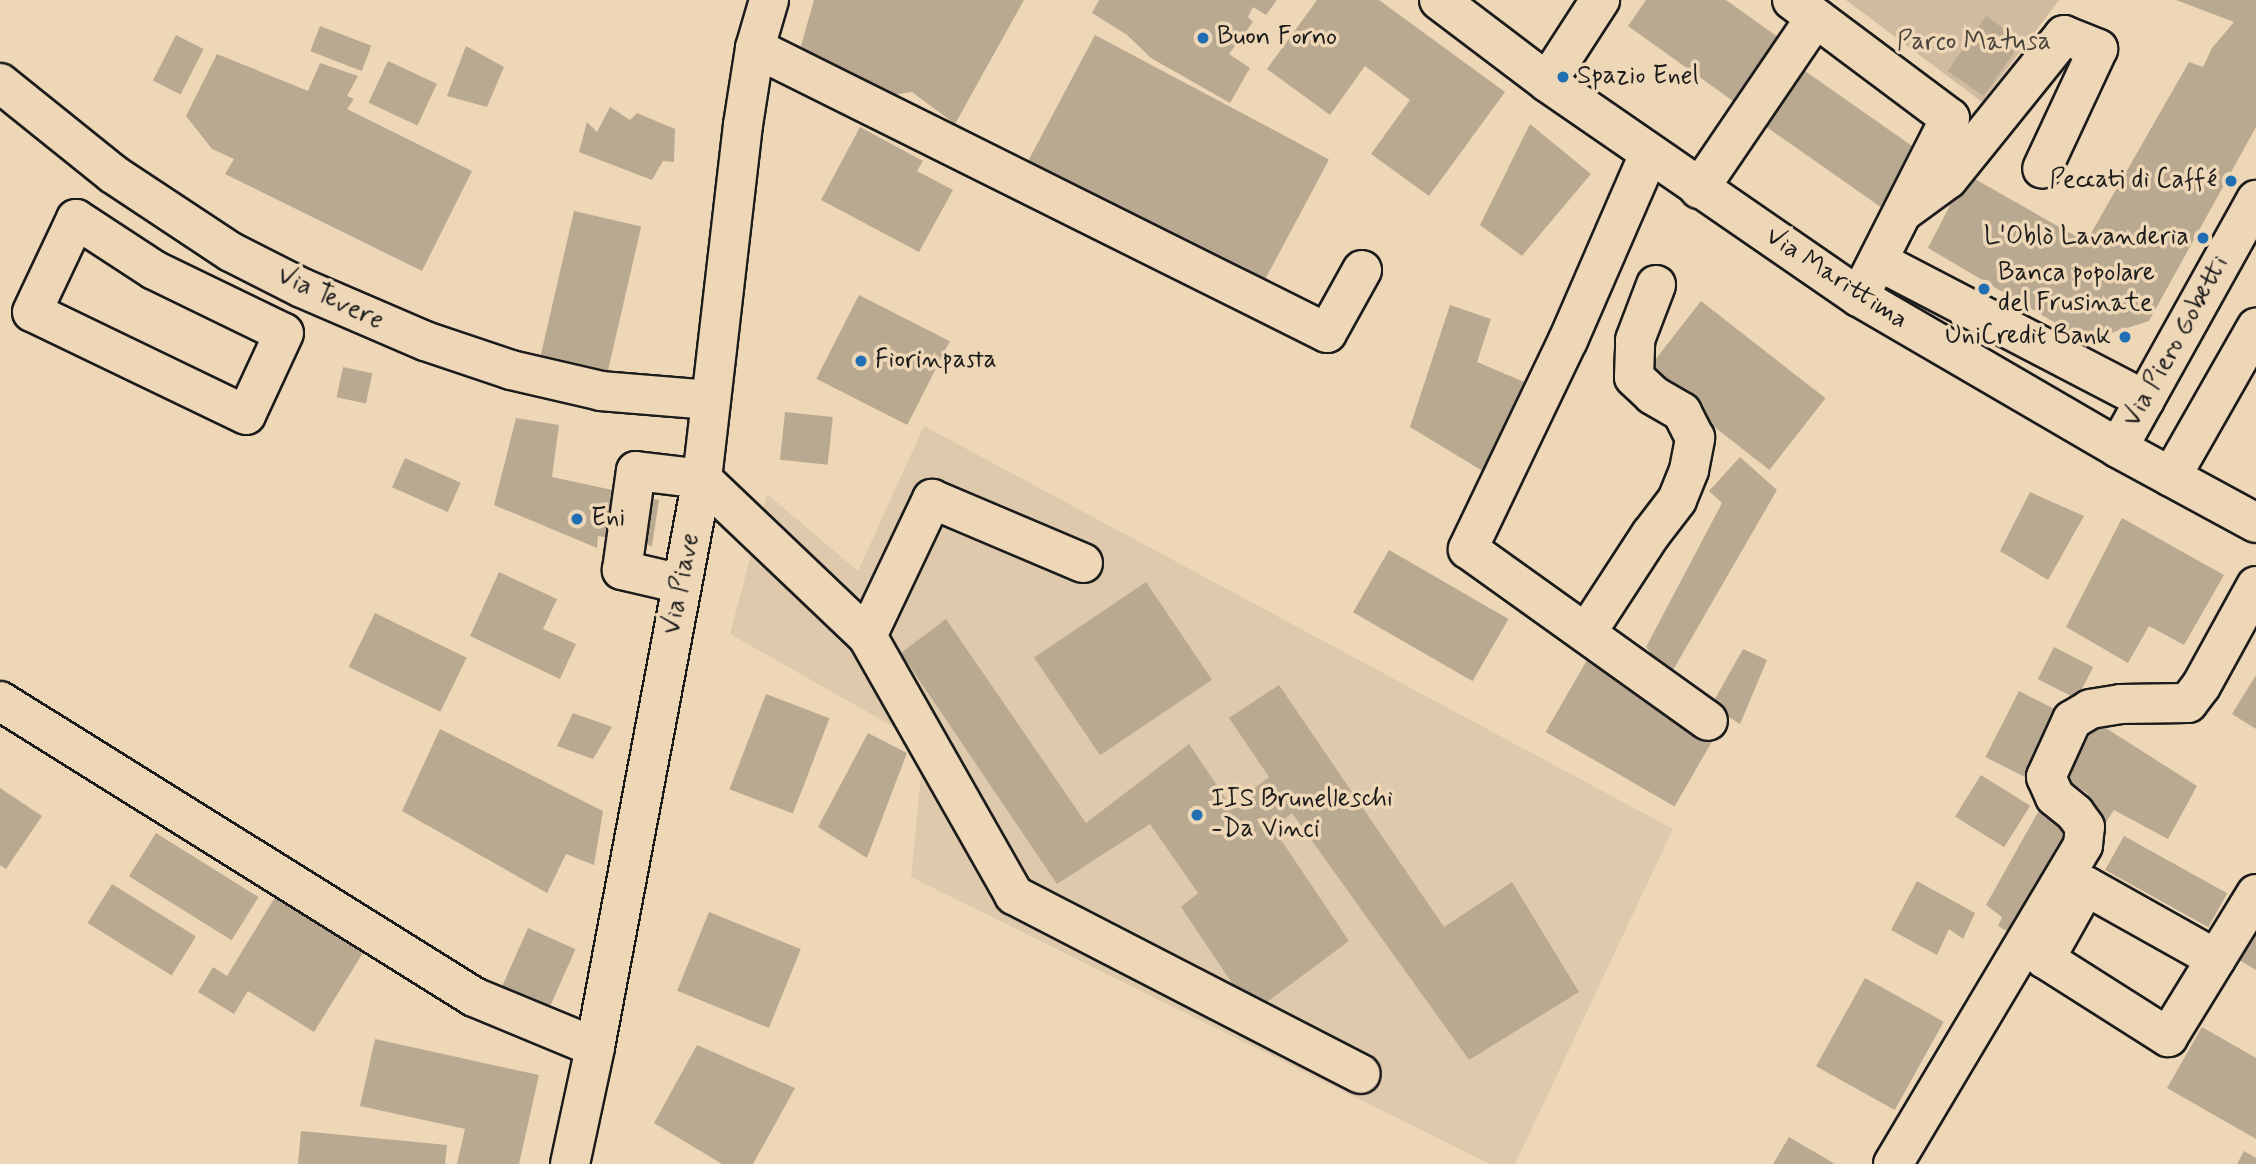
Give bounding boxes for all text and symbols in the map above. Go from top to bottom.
place label: Buon Forno [1217,22,1343,54]
park label: Parco Matusa [1898,27,2050,59]
marker: Buon Forno [1195,30,1211,46]
place label: Spazio Enel [1577,61,1699,93]
marker: Spazio Enel [1555,69,1571,85]
place label: Peccati di Caffé [2045,165,2217,197]
marker: Peccati di Caffé [2223,173,2239,189]
street label: Via Marittima [1760,222,1912,336]
place label: L'Oblò Lavanderia [1984,222,2189,254]
marker: L'Oblò Lavanderia [2195,230,2211,246]
street label: Via Piero Gobetti [2118,252,2236,432]
place label: Banca popolare del Frusinate [1998,258,2160,320]
street label: Via Tevere [272,261,388,337]
marker: Banca popolare del Frusinate [1976,281,1992,297]
place label: UniCredit Bank [1945,321,2111,353]
marker: UniCredit Bank [2117,329,2133,345]
place label: Fiorinpasta [875,345,997,377]
marker: Fiorinpasta [853,353,869,369]
place label: Eni [591,503,625,535]
marker: Eni [569,511,585,527]
street label: Via Piave [657,532,707,636]
place label: IIS Brunelleschi -Da Vinci [1211,784,1399,846]
marker: IIS Brunelleschi -Da Vinci [1189,807,1205,823]

